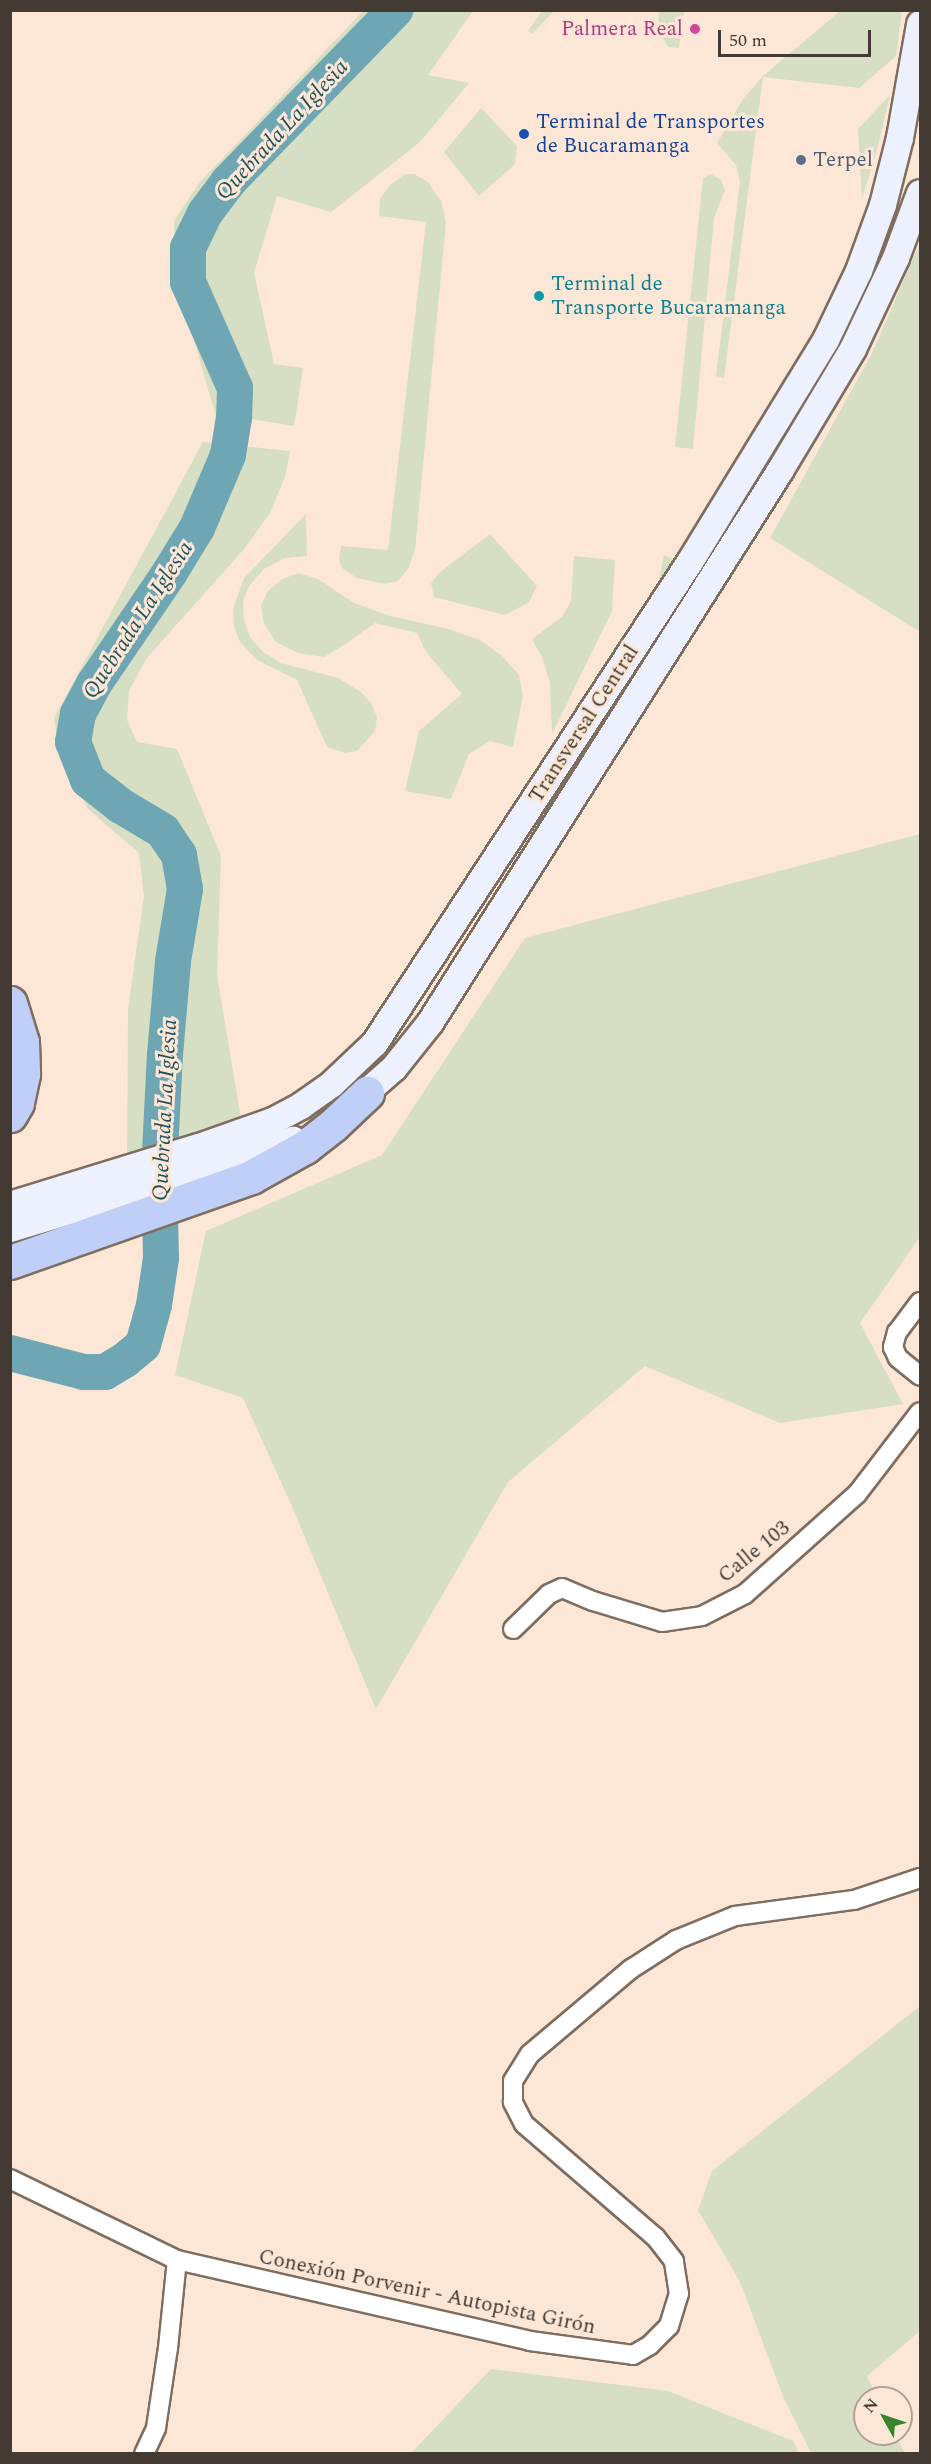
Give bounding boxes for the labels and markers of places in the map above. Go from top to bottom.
place label: Palmera Real [561,16,683,42]
marker: Palmera Real [688,22,702,36]
place label: Terminal de Transportes de Bucaramanga [536,109,765,159]
marker: Terminal de Transportes de Bucaramanga [517,127,531,141]
place label: Terpel [813,147,873,173]
marker: Terpel [794,153,808,167]
place label: Terminal de Transporte Bucaramanga [551,271,786,321]
marker: Terminal de Transporte Bucaramanga [532,289,546,303]

